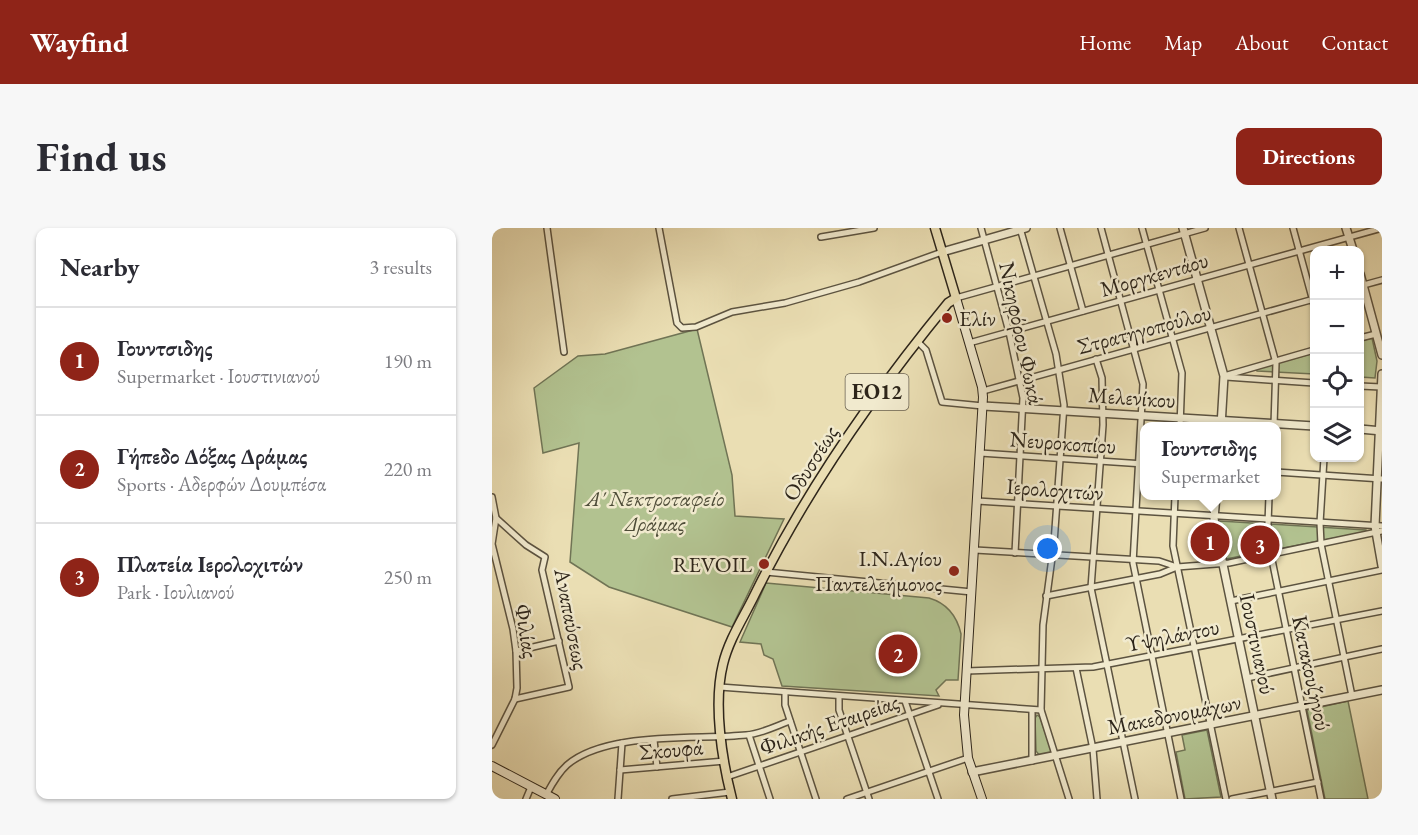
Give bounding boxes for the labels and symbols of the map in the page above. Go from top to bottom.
street label: Μοργκεντάου [1097,245,1212,304]
street label: Νικηφόρου Φωκά [992,259,1051,408]
street label: Στρατηγοπούλου [1074,298,1214,361]
place label: Ελίν [959,304,996,333]
marker: Ελίν [940,311,954,325]
road number: ΕΟ12 [846,374,908,410]
street label: Μελενίκου [1087,380,1177,415]
street label: Οδυσσέως [776,420,845,507]
street label: Νευροκοπίου [1009,424,1117,461]
street label: Ιερολοχιτών [1005,472,1105,507]
park label: Α' Νεκτροταφείο Δράμας [584,484,725,538]
pin: 1 [1190,520,1230,564]
pin: 3 [1240,522,1280,568]
your location [1033,534,1062,563]
place label: Ι.Ν.Αγίου Παντελεήμονος [815,544,942,598]
place label: REVOIL [673,550,752,579]
marker: REVOIL [757,557,771,571]
marker: Ι.Ν.Αγίου Παντελεήμονος [947,564,961,578]
street label: Αναπαύσεως [547,565,596,672]
street label: Ιουστινιανού [1233,591,1282,697]
street label: Φιλίας [508,602,545,660]
street label: Υψηλάντου [1123,612,1222,659]
street label: Κατακουζηνού [1285,613,1338,733]
pin: 2 [878,632,918,676]
street label: Φιλικής Εταιρείας [756,687,903,762]
street label: Μακεδονομάχων [1105,687,1244,742]
street label: Σκουφά [638,732,705,767]

